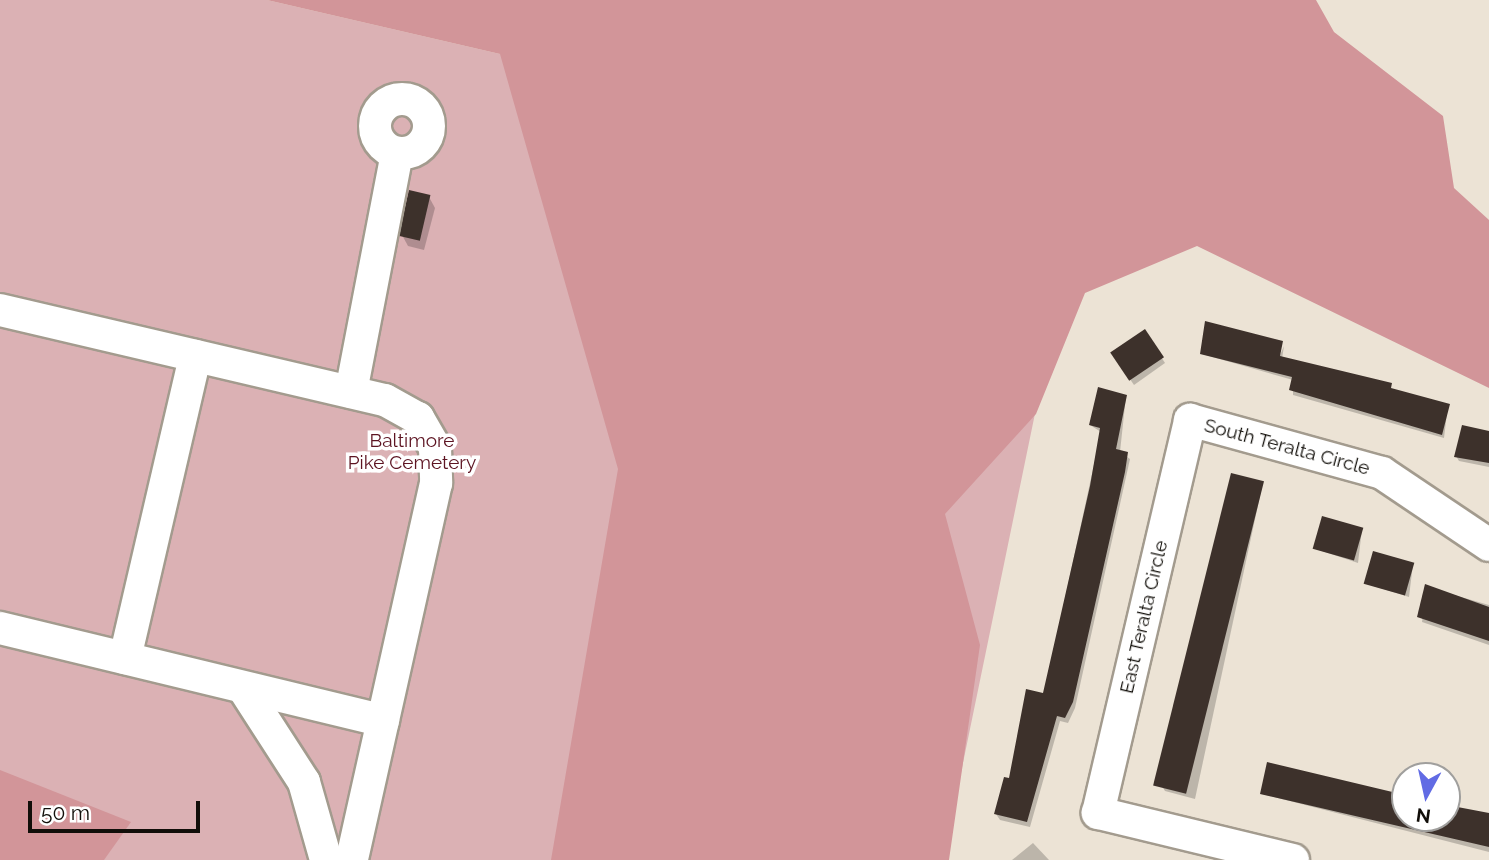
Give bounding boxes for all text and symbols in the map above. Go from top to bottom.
street label: South Teralta Circle [1201,414,1373,480]
park label: Baltimore Pike Cemetery [348,430,476,474]
street label: East Teralta Circle [1115,538,1173,696]
north arrow [1391,762,1461,832]
scale bar [32,786,203,830]
text: 50 m [41,800,90,825]
text: N [1415,804,1432,828]

